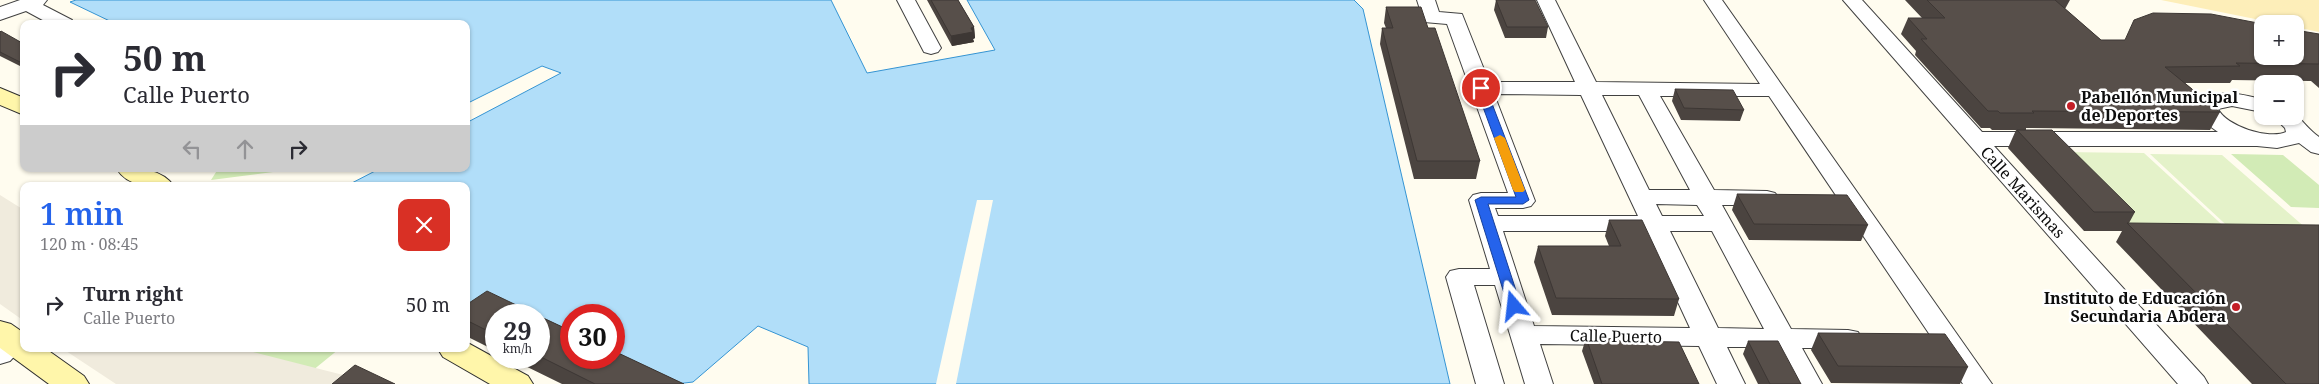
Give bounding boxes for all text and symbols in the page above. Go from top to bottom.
map controls [2254,15,2304,125]
button: + [2254,15,2304,65]
text: 50 m [123,34,206,81]
icon: right [40,40,105,105]
pin [1460,67,1502,109]
icon: arrive [1467,74,1495,102]
button: − [2254,75,2304,125]
text: Calle Puerto [123,79,250,109]
place label: Pabellón Municipal de Deportes [2081,86,2238,126]
marker: Pabellón Municipal de Deportes [2065,100,2077,112]
icon: left [178,135,206,163]
icon: ahead [231,135,259,163]
icon: right [284,135,312,163]
street label: Calle Marismas [1976,141,2070,243]
text: 1 min [40,193,124,234]
button: close [398,199,450,251]
text: 120 m · 08:45 [40,233,139,255]
position arrow [1487,279,1539,331]
text: Turn right [83,281,183,307]
place label: Instituto de Educación Secundaria Abdera [2044,287,2226,327]
icon: right [40,291,68,319]
text: 50 m [406,292,450,318]
marker: Instituto de Educación Secundaria Abdera [2230,301,2242,313]
speed limit sign: 30 [560,304,625,369]
text: Calle Puerto [83,307,175,329]
text: 29 [503,313,532,347]
street label: Calle Puerto [1570,324,1662,348]
text: km/h [503,340,532,357]

